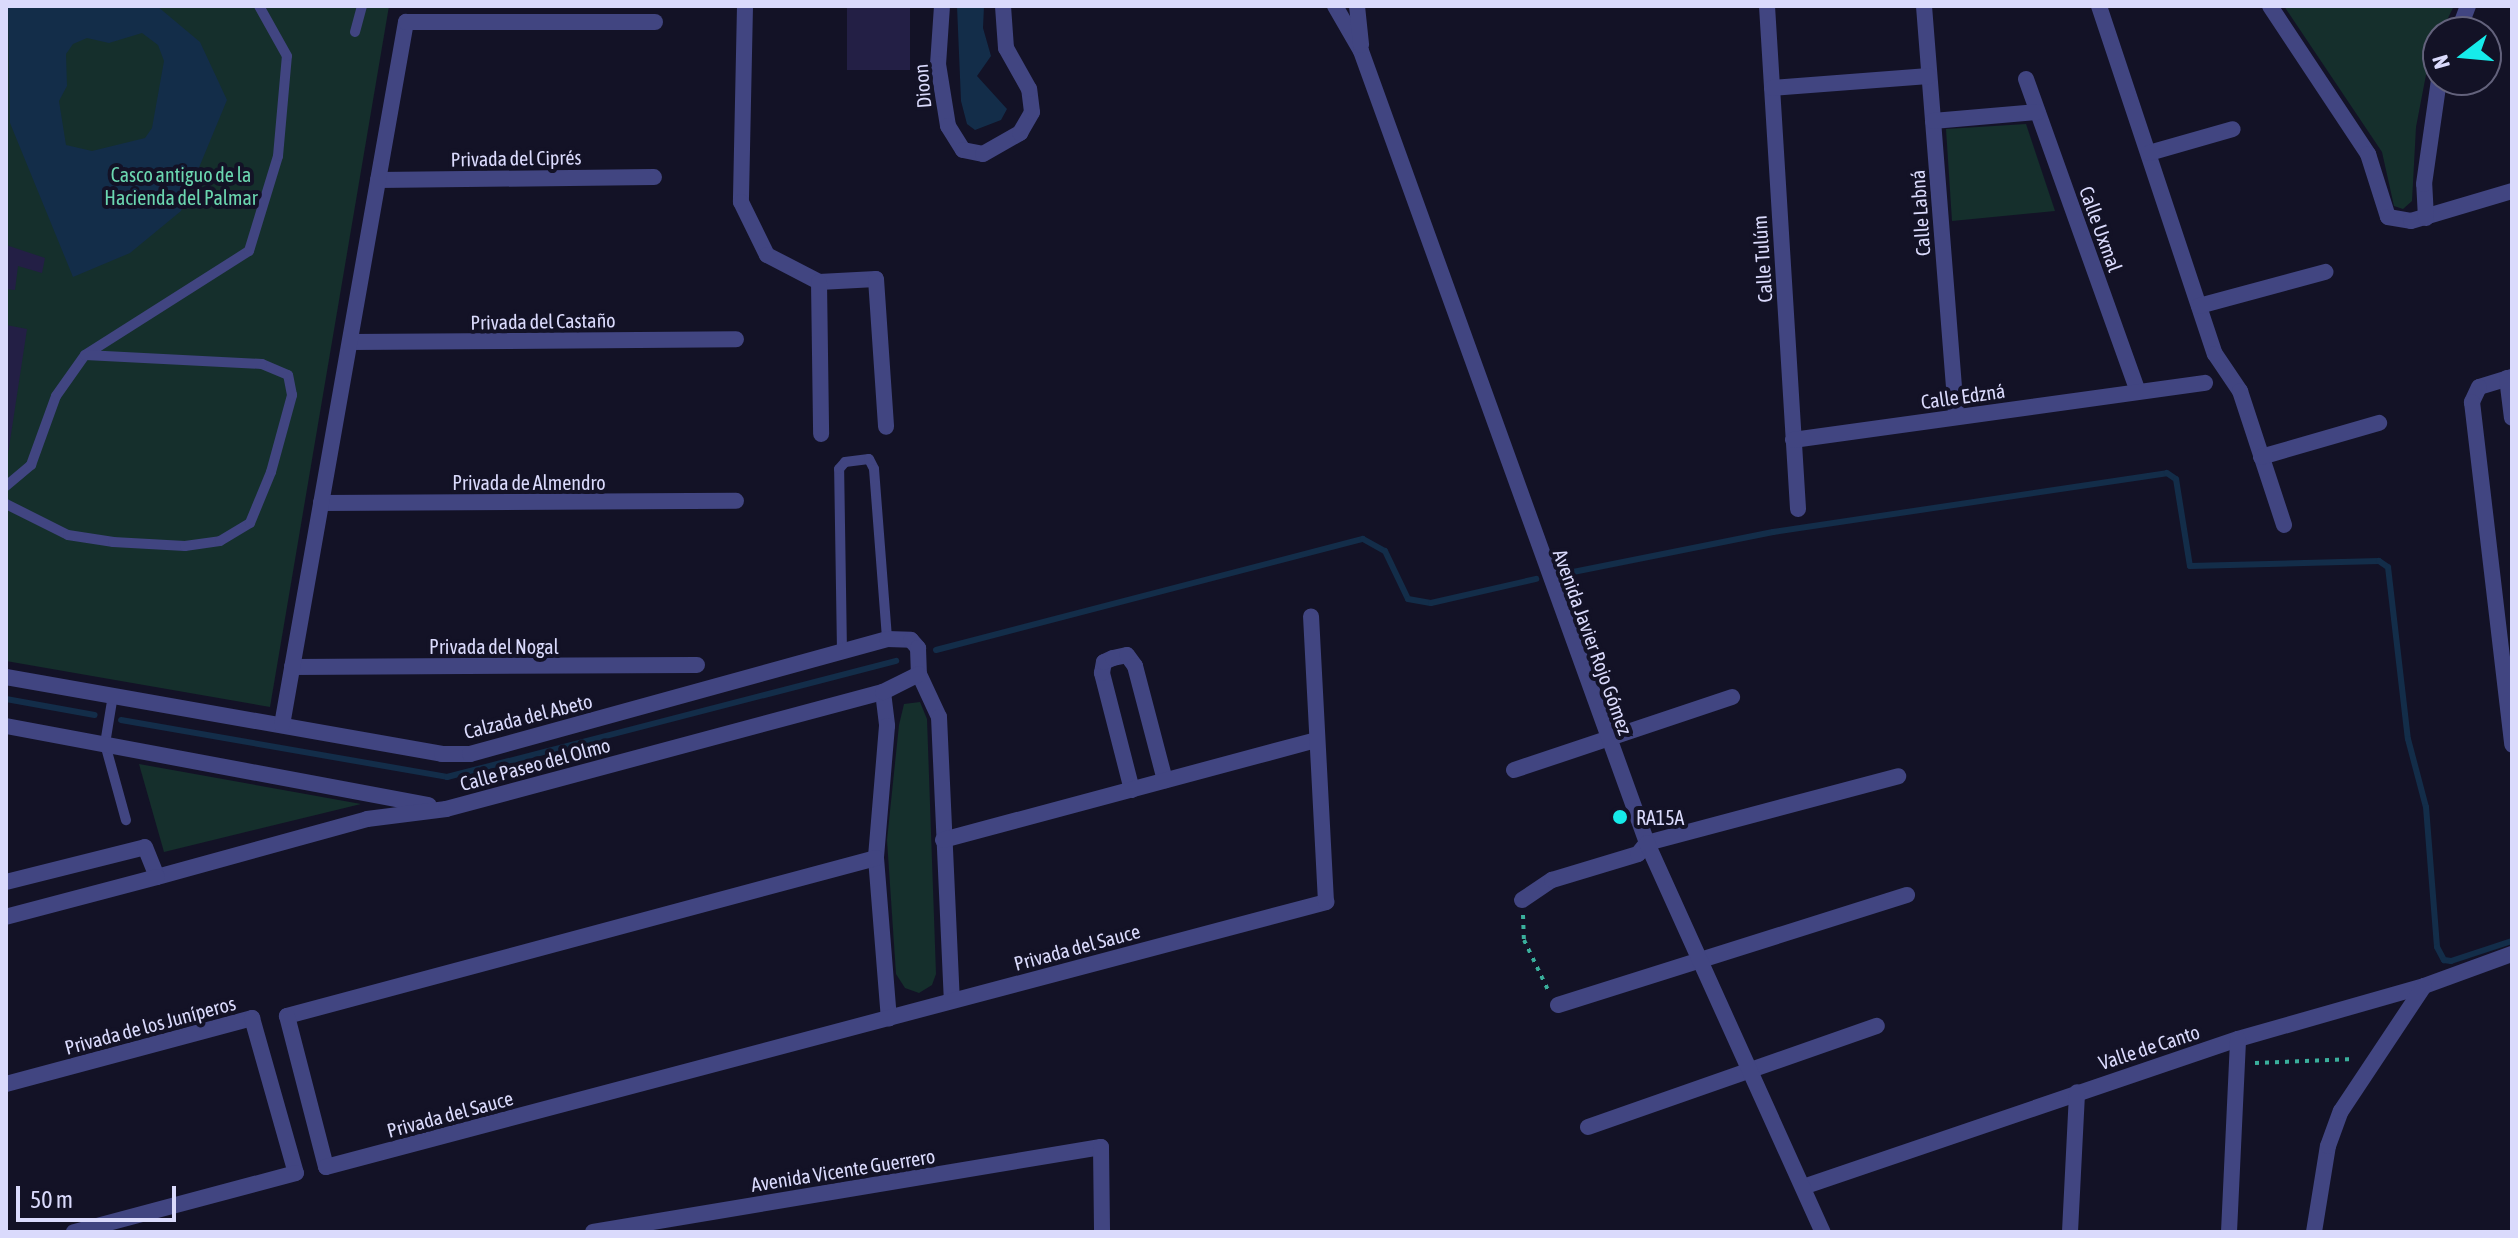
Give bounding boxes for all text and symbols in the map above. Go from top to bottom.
north arrow [2422,16,2502,96]
text: N [2427,52,2455,72]
street label: Dioon [908,63,936,109]
street label: Privada del Ciprés [450,145,582,171]
park label: Casco antiguo de la Hacienda del Palmar [104,163,258,210]
street label: Calle Labná [1905,169,1935,257]
street label: Calle Uxmal [2074,183,2128,275]
street label: Calle Tulúm [1747,215,1777,303]
street label: Privada del Castaño [470,308,616,334]
street label: Calle Edzná [1919,378,2007,414]
street label: Privada de Almendro [452,470,606,494]
street label: Avenida Javier Rojo Gómez [1548,546,1638,738]
street label: Privada del Nogal [429,634,559,658]
street label: Calzada del Abeto [461,688,595,744]
street label: Calle Paseo del Olmo [457,732,613,796]
place label: RA15A [1636,805,1684,829]
marker: RA15A [1611,808,1629,826]
street label: Privada del Sauce [1011,919,1143,975]
street label: Privada de los Juníperos [62,991,238,1059]
street label: Valle de Canto [2095,1019,2203,1075]
street label: Privada del Sauce [384,1086,516,1142]
street label: Avenida Vicente Guerrero [749,1144,937,1196]
scale bar [20,1170,180,1220]
text: 50 m [30,1186,73,1213]

